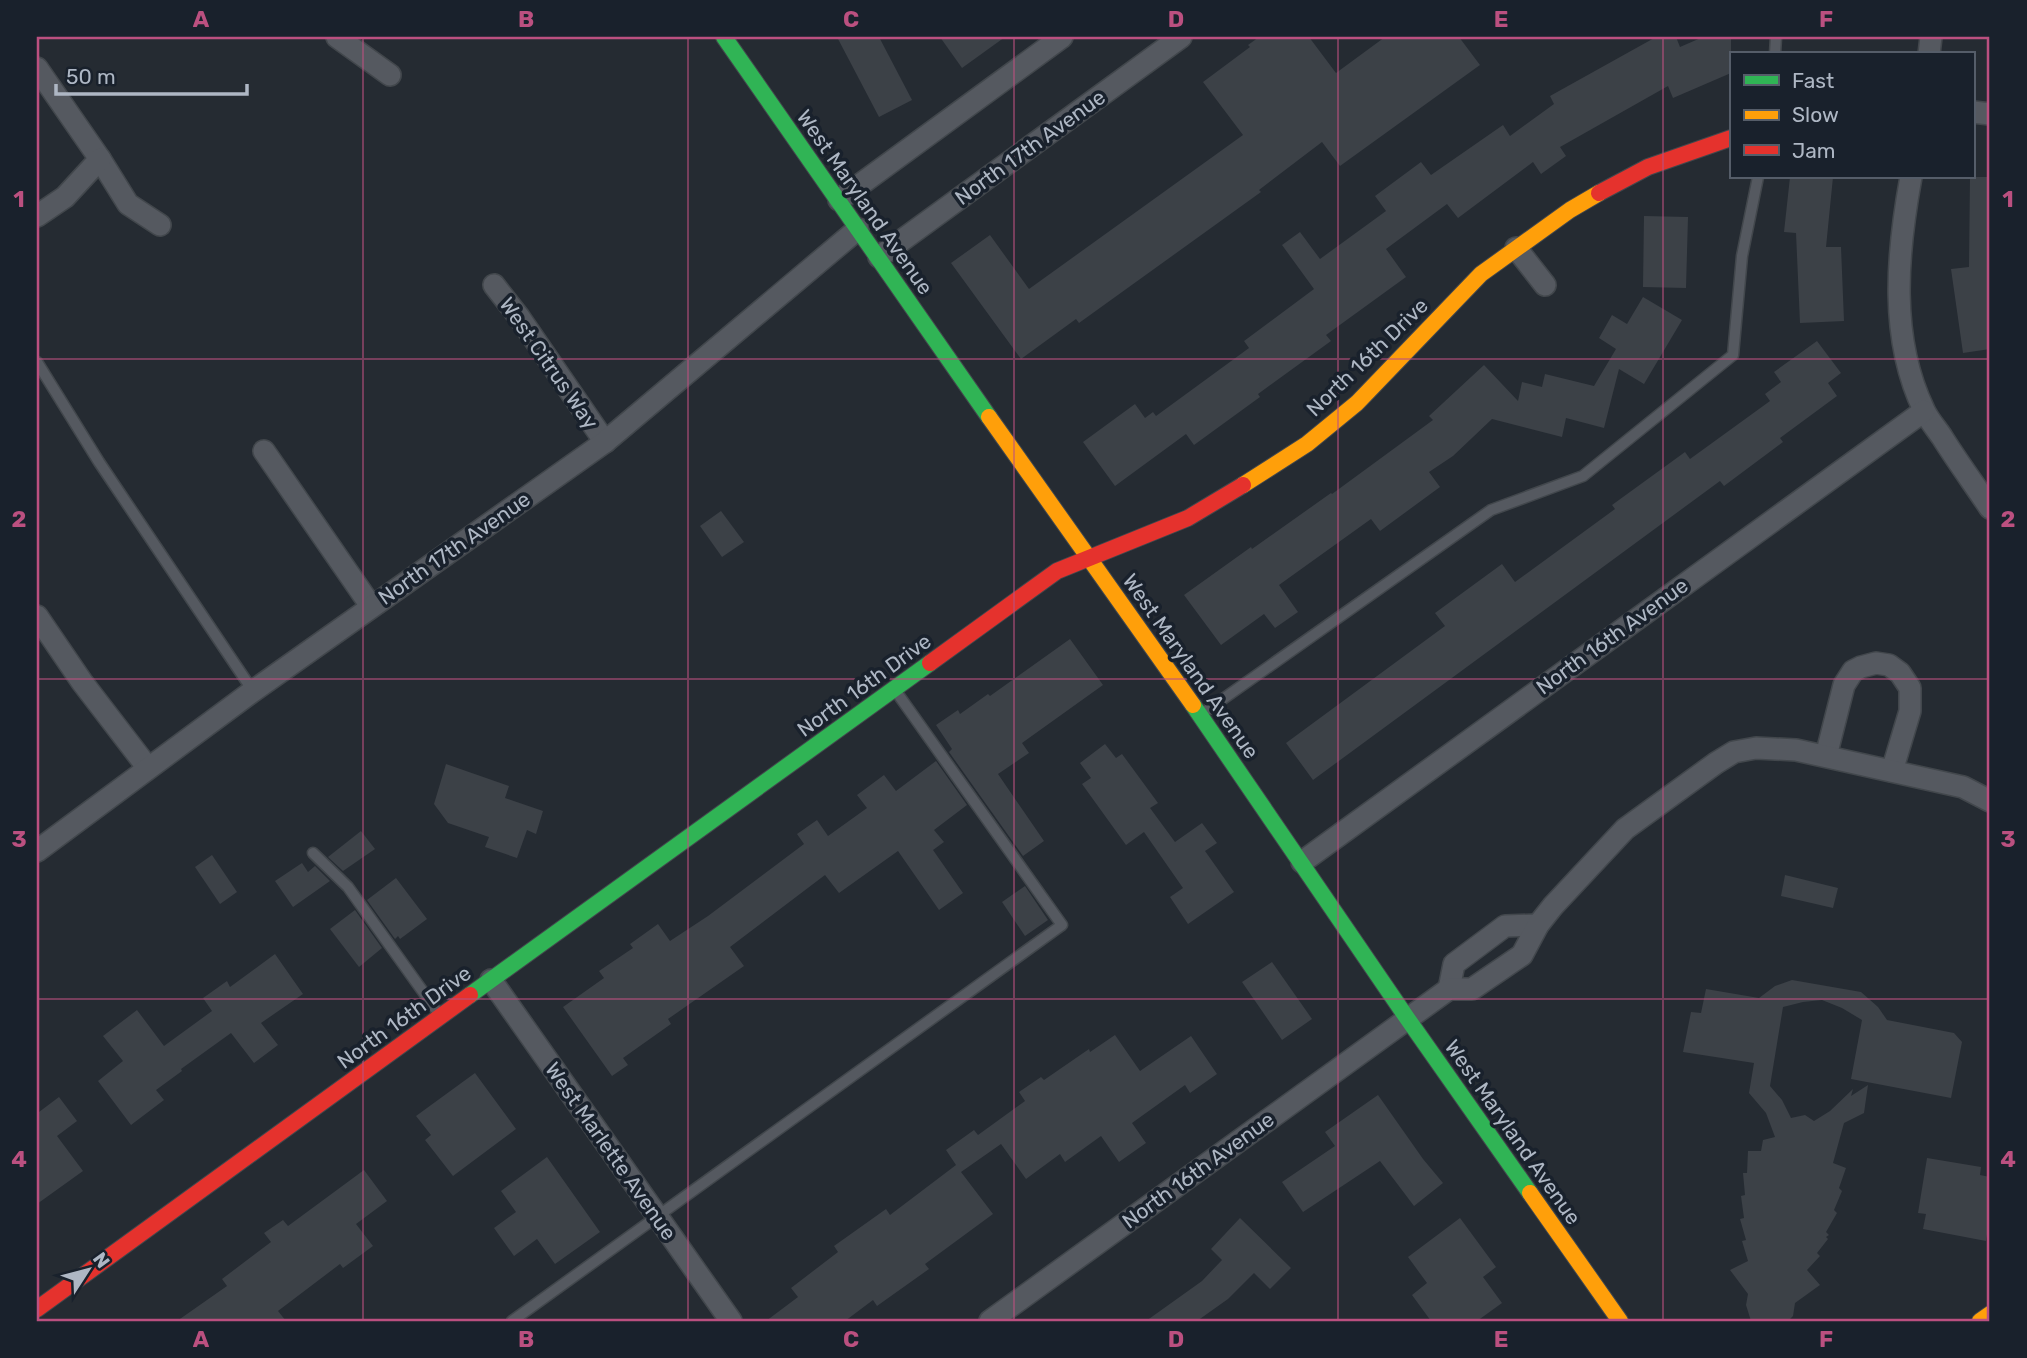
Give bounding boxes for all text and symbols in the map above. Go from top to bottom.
text: A [193,5,210,33]
text: B [518,5,534,33]
text: C [843,5,859,33]
text: D [1168,5,1184,33]
text: E [1494,5,1508,33]
text: F [1819,5,1833,33]
scale bar [56,52,247,96]
legend [1730,52,1974,178]
text: 50 m [66,64,116,89]
text: Fast [1792,68,1834,93]
street label: North 17th Avenue [950,84,1110,210]
text: Slow [1792,102,1839,127]
street label: West Maryland Avenue [792,105,938,299]
text: Jam [1792,138,1836,163]
text: 1 [13,185,25,213]
text: 1 [2002,185,2014,213]
street label: West Citrus Way [494,292,604,434]
street label: North 16th Drive [1301,293,1433,421]
street label: North 17th Avenue [373,486,535,610]
text: 2 [12,505,26,533]
text: 2 [2001,505,2015,533]
street label: West Maryland Avenue [1118,569,1264,763]
street label: North 16th Avenue [1531,573,1693,699]
street label: North 16th Drive [792,628,936,742]
text: 3 [11,825,27,853]
text: 3 [2000,825,2016,853]
street label: North 16th Drive [332,960,476,1074]
street label: West Maryland Avenue [1440,1035,1586,1229]
street label: West Marlette Avenue [540,1057,682,1245]
street label: North 16th Avenue [1117,1107,1279,1233]
text: 4 [11,1145,27,1173]
text: 4 [2000,1145,2016,1173]
north arrow [52,1236,122,1306]
text: N [88,1248,115,1273]
text: A [193,1325,210,1353]
text: B [518,1325,534,1353]
text: C [843,1325,859,1353]
text: D [1168,1325,1184,1353]
text: E [1494,1325,1508,1353]
text: F [1819,1325,1833,1353]

